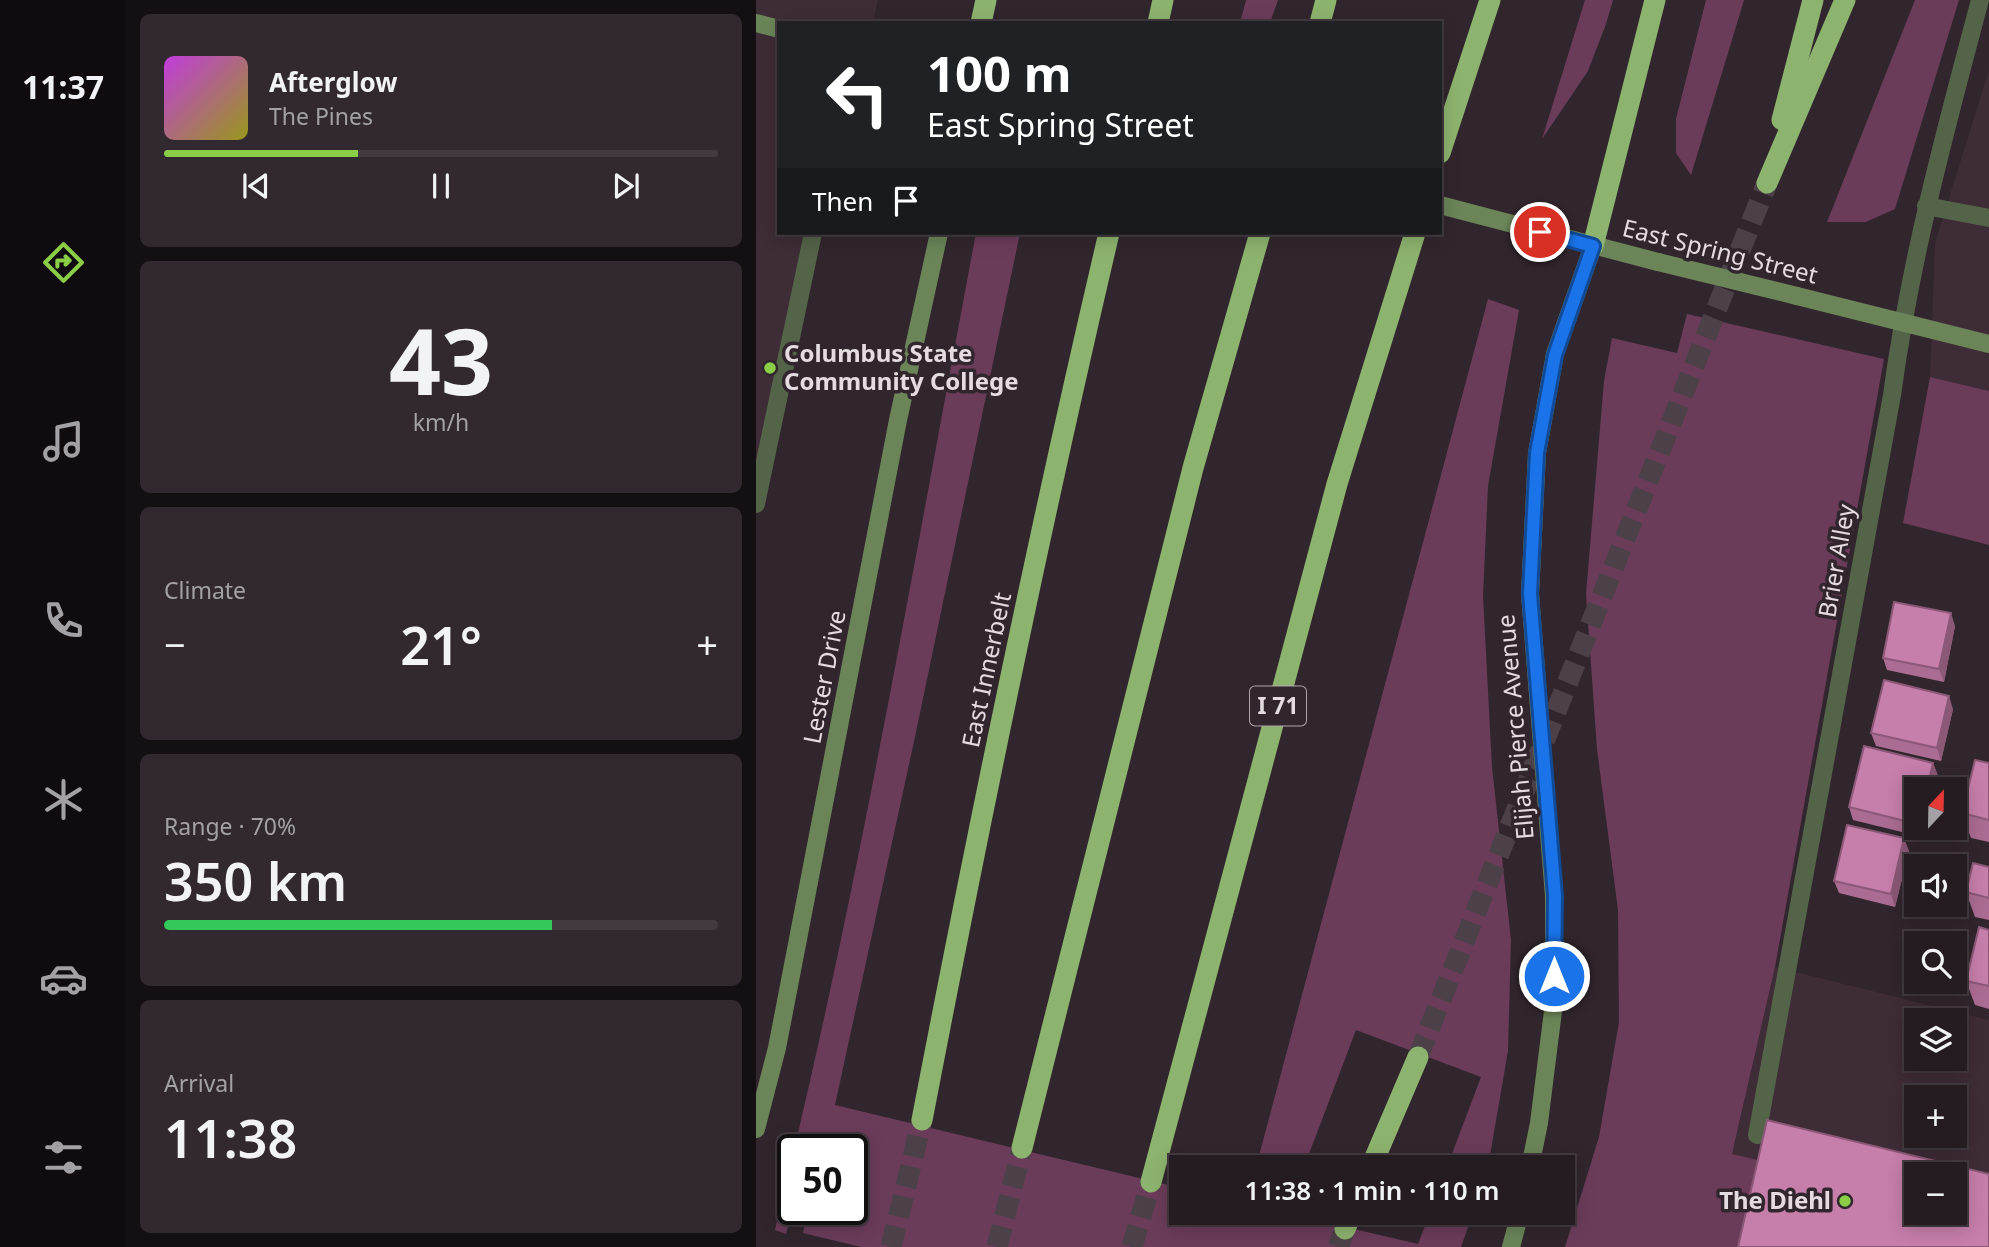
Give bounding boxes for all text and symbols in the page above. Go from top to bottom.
text: 100 m [927,40,1072,106]
icon: left [812,49,903,140]
text: Afterglow [269,64,397,100]
text: 11:37 [22,65,104,108]
text: The Pines [269,100,373,132]
text: East Spring Street [927,103,1194,146]
icon: previous [237,167,275,205]
icon: pause [422,167,460,205]
icon: next [607,167,645,205]
icon: arrive [887,182,925,220]
text: Then [812,183,873,219]
pin [1510,202,1570,262]
street label: East Spring Street [1619,210,1822,291]
icon: arrive [1521,213,1559,251]
icon: directions [39,238,88,287]
text: 43 [389,298,493,422]
place label: Columbus State Community College [784,336,1018,397]
marker: Columbus State Community College [762,360,778,376]
text: km/h [413,406,469,438]
icon: music [39,417,88,466]
street label: Brier Alley [1809,501,1862,620]
text: Climate [164,574,246,606]
street label: East Innerbelt [953,589,1018,750]
icon: phone [39,596,88,645]
street label: Lester Drive [794,607,853,746]
text: 21° [400,609,482,680]
street label: Elijah Pierce Avenue [1488,613,1541,841]
text: − [164,618,186,670]
text: + [696,618,718,670]
road number: I 71 [1250,686,1306,726]
icon: climate [39,775,88,824]
north arrow [1904,777,1967,840]
map controls [1904,777,1967,1225]
text: Range · 70% [164,810,296,842]
text: 350 km [164,845,347,916]
button: sound [1904,854,1967,917]
button: search [1904,931,1967,994]
position arrow [1517,939,1591,1013]
icon: car [39,954,88,1003]
button: layers [1904,1008,1967,1071]
text: Arrival [164,1067,234,1099]
button: + [1904,1085,1967,1148]
text: 11:38 [164,1102,297,1173]
icon: filters [39,1133,88,1182]
speed limit sign: 50 [777,1134,868,1225]
button: − [1904,1162,1967,1225]
text: 11:38 · 1 min · 110 m [1245,1172,1499,1208]
place label: The Diehl [1719,1183,1831,1216]
marker: The Diehl [1837,1193,1853,1209]

